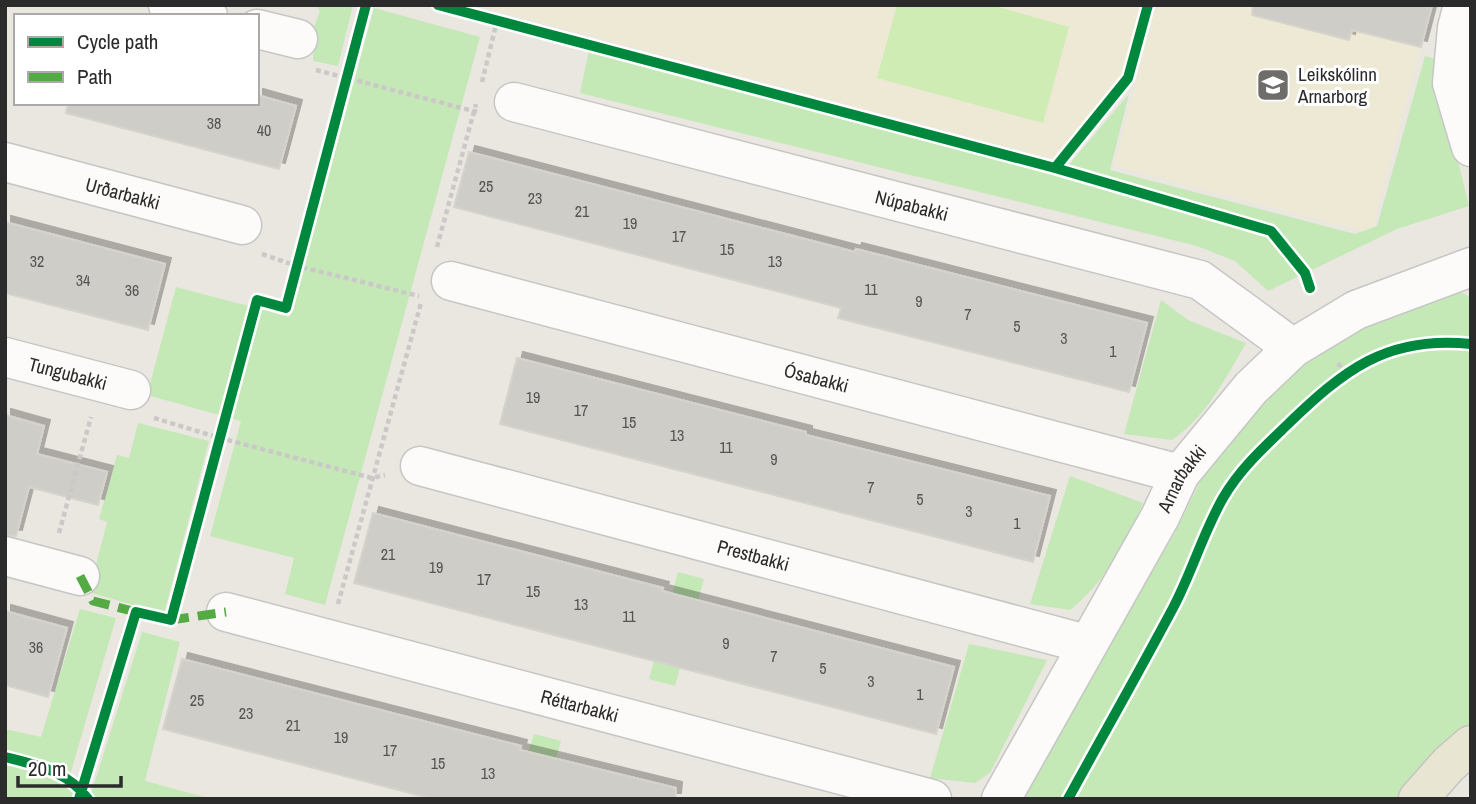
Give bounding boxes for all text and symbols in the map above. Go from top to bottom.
legend [14,14,259,105]
text: Cycle path [77,27,158,56]
place label: Leikskólinn Arnarborg [1297,61,1377,109]
text: Path [77,62,112,91]
school or university icon: Leikskólinn Arnarborg [1254,66,1292,104]
house number: 38 [207,112,221,134]
house number: 40 [257,119,271,141]
street label: Urðarbakki [83,171,163,216]
house number: 25 [479,175,493,197]
street label: Núpabakki [872,183,951,227]
house number: 23 [528,187,542,209]
house number: 21 [575,200,590,222]
house number: 19 [623,212,637,234]
house number: 17 [672,225,686,247]
house number: 15 [720,238,734,260]
house number: 32 [30,250,44,272]
house number: 13 [768,250,782,272]
house number: 34 [76,269,90,291]
house number: 11 [864,278,879,300]
house number: 36 [125,279,139,301]
house number: 9 [915,290,923,312]
house number: 7 [964,303,972,325]
house number: 5 [1013,315,1021,337]
house number: 3 [1060,327,1068,349]
house number: 1 [1109,340,1117,362]
street label: Tungubakki [26,351,110,396]
street label: Ósabakki [781,357,852,399]
house number: 19 [526,386,540,408]
house number: 17 [574,399,588,421]
house number: 15 [622,411,636,433]
house number: 13 [670,424,684,446]
house number: 11 [719,436,734,458]
street label: Arnarbakki [1151,439,1212,517]
house number: 9 [770,448,778,470]
house number: 7 [867,476,875,498]
house number: 5 [916,488,924,510]
house number: 3 [965,500,973,522]
house number: 1 [1013,512,1021,534]
street label: Prestbakki [714,533,792,577]
house number: 21 [381,543,396,565]
house number: 19 [429,556,443,578]
house number: 17 [477,568,491,590]
house number: 15 [526,580,540,602]
house number: 13 [574,593,588,615]
house number: 11 [622,605,637,627]
house number: 9 [722,632,730,654]
house number: 36 [29,636,43,658]
house number: 7 [770,645,778,667]
house number: 5 [819,657,827,679]
house number: 3 [867,670,875,692]
street label: Réttarbakki [538,683,622,728]
house number: 1 [916,683,924,705]
house number: 25 [190,689,204,711]
house number: 23 [239,702,253,724]
house number: 21 [286,714,301,736]
house number: 19 [334,726,348,748]
house number: 17 [383,739,397,761]
scale bar [18,744,121,788]
house number: 15 [431,752,445,774]
text: 20 m [28,754,66,783]
house number: 13 [481,762,495,784]

